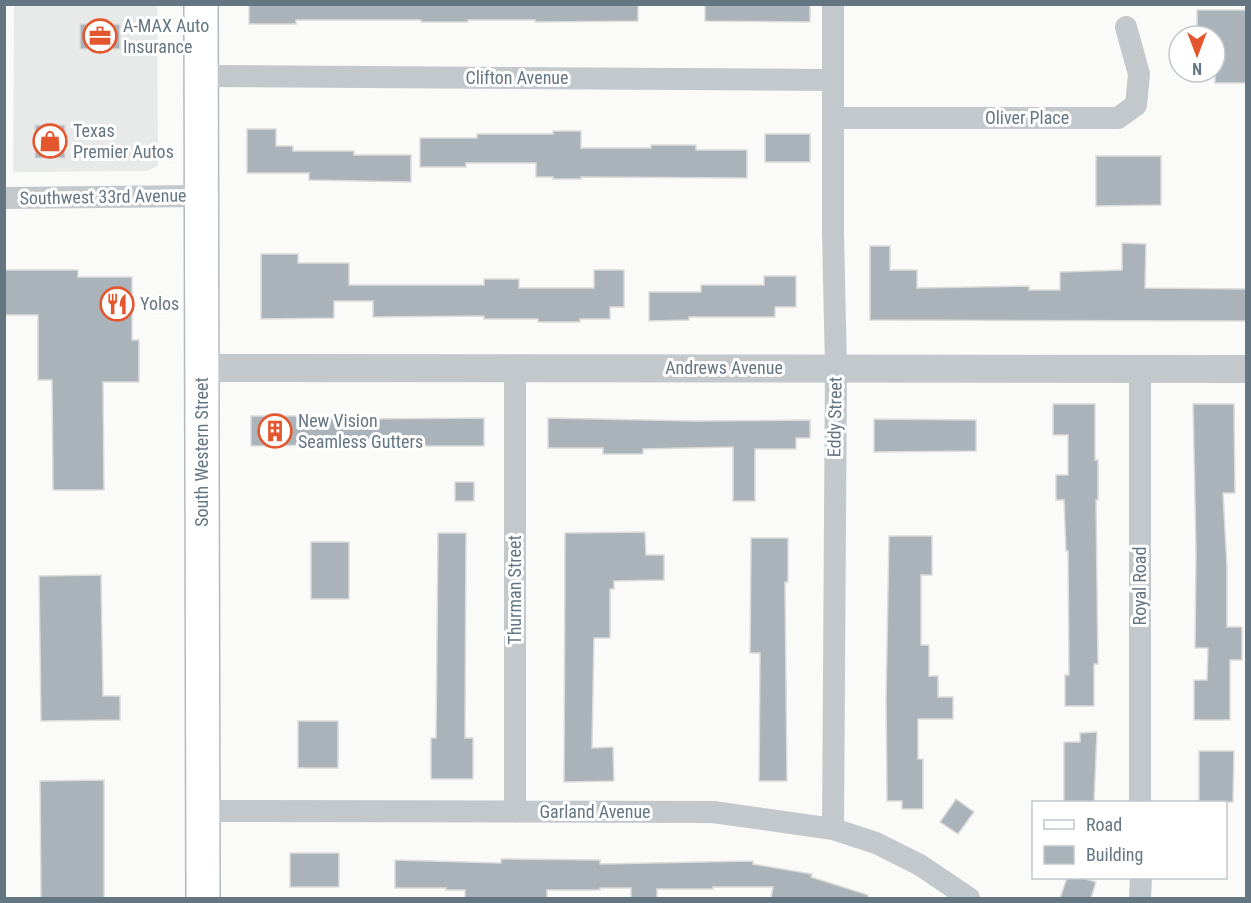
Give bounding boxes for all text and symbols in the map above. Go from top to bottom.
place label: A-MAX Auto Insurance [123,15,209,57]
office icon: A-MAX Auto Insurance [82,18,118,54]
north arrow [1167,24,1227,84]
text: N [1192,59,1202,78]
street label: Clifton Avenue [465,67,569,88]
street label: Oliver Place [985,107,1069,128]
place label: Texas Premier Autos [73,120,174,162]
shop icon: Texas Premier Autos [32,123,68,159]
street label: Southwest 33rd Avenue [19,185,187,208]
restaurant icon: Yolos [99,286,135,322]
place label: Yolos [140,293,179,314]
street label: Andrews Avenue [665,357,783,378]
street label: South Western Street [191,377,212,527]
street label: Eddy Street [823,377,846,457]
place label: New Vision Seamless Gutters [298,410,423,452]
building icon: New Vision Seamless Gutters [257,413,293,449]
street label: Thurman Street [504,535,525,645]
street label: Royal Road [1129,547,1150,625]
street label: Garland Avenue [539,801,651,822]
legend [1032,801,1227,879]
text: Road [1086,814,1122,835]
text: Building [1086,844,1143,865]

